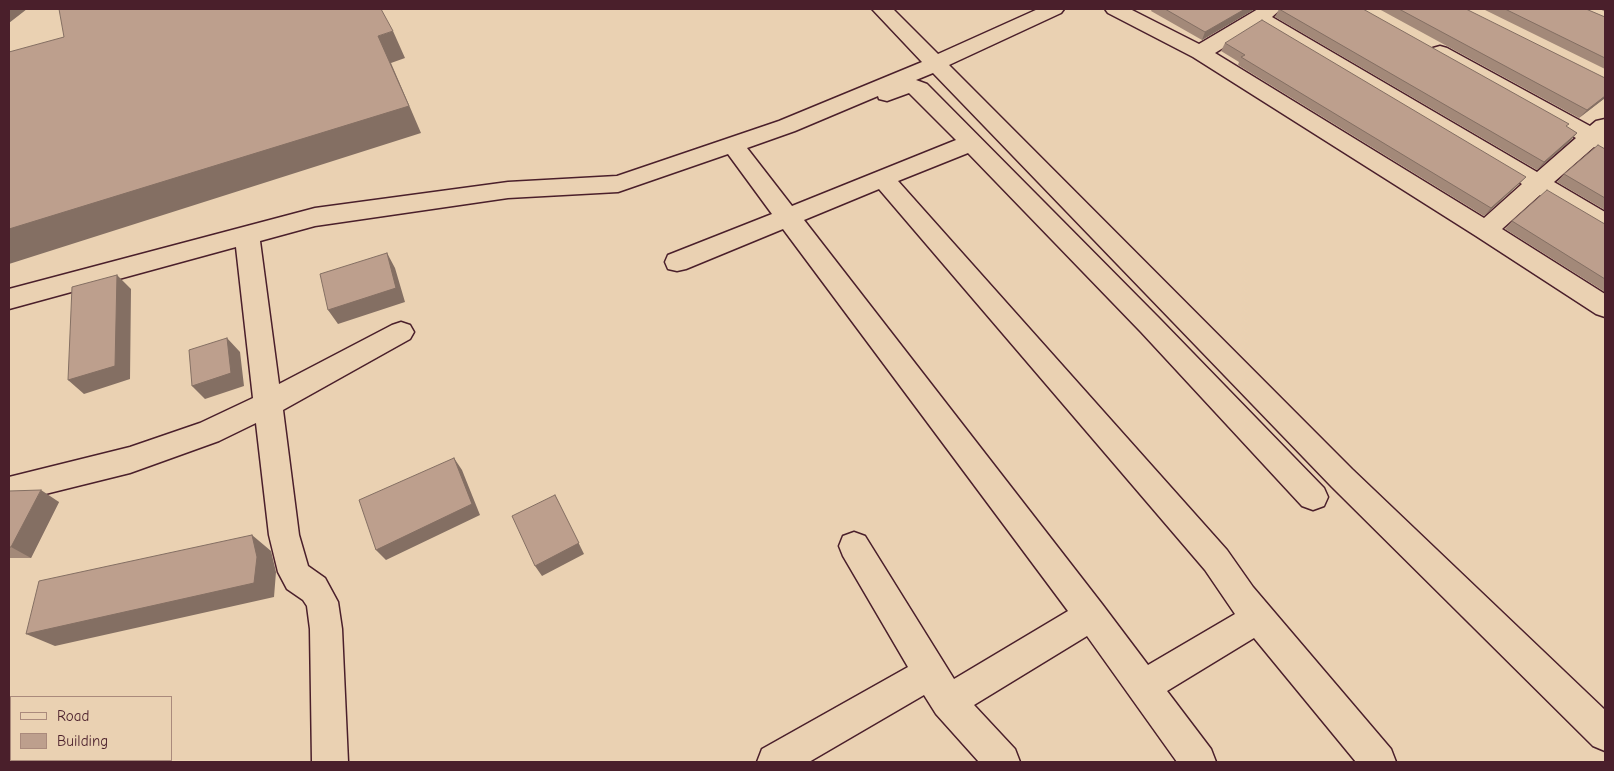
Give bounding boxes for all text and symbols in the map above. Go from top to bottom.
legend [10,696,172,761]
text: Road [57,707,89,725]
text: Building [57,732,108,750]

